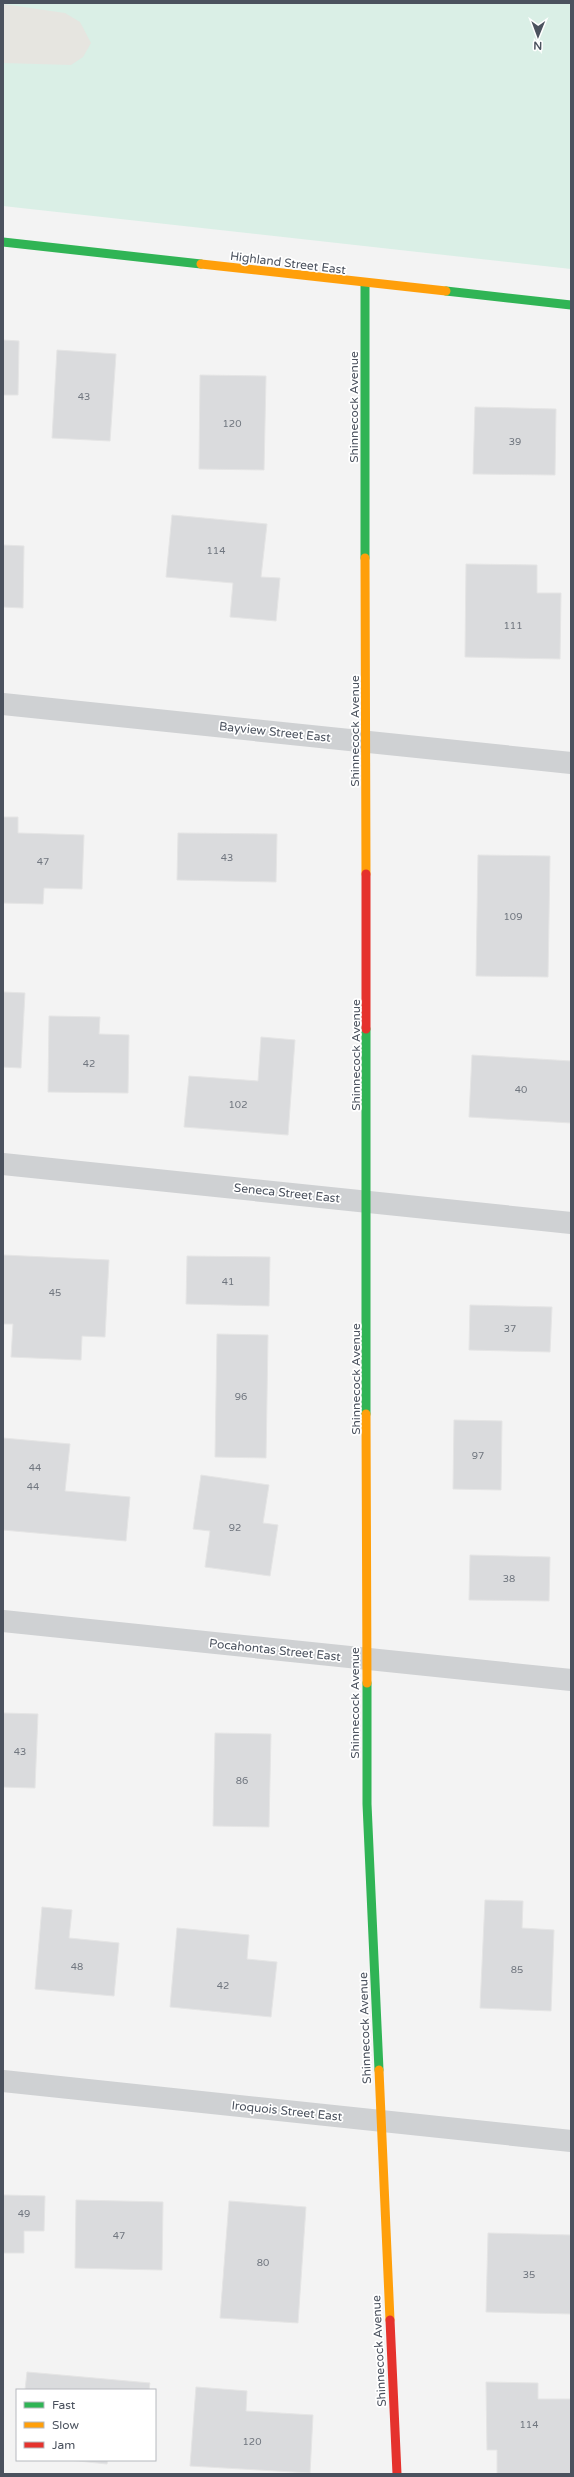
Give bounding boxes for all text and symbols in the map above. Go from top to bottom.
north arrow [518,16,558,56]
text: N [533,39,542,52]
street label: Highland Street East [229,249,347,277]
street label: Shinnecock Avenue [347,351,361,463]
house number: 43 [78,391,90,403]
house number: 120 [223,418,241,430]
house number: 39 [509,436,521,448]
house number: 114 [207,545,225,557]
house number: 111 [504,620,522,632]
street label: Shinnecock Avenue [348,675,362,787]
street label: Bayview Street East [219,719,332,745]
house number: 43 [221,852,233,864]
house number: 47 [37,856,49,868]
house number: 109 [504,911,522,923]
street label: Shinnecock Avenue [349,999,363,1111]
house number: 42 [83,1058,95,1070]
house number: 40 [515,1084,527,1096]
house number: 102 [229,1099,247,1111]
street label: Seneca Street East [233,1180,341,1206]
house number: 41 [222,1276,234,1288]
house number: 45 [49,1287,61,1299]
street label: Shinnecock Avenue [349,1323,363,1435]
house number: 37 [504,1323,516,1335]
house number: 96 [235,1391,247,1403]
house number: 97 [472,1450,484,1462]
house number: 44 [29,1462,41,1474]
house number: 44 [27,1481,39,1493]
house number: 92 [229,1522,241,1534]
house number: 38 [503,1573,515,1585]
street label: Pocahontas Street East [208,1636,342,1664]
street label: Shinnecock Avenue [348,1647,362,1759]
house number: 43 [14,1746,26,1758]
house number: 86 [236,1775,248,1787]
house number: 48 [71,1961,83,1973]
house number: 85 [511,1964,523,1976]
street label: Shinnecock Avenue [356,1972,374,2084]
house number: 42 [217,1980,229,1992]
street label: Iroquois Street East [231,2098,343,2124]
house number: 49 [18,2208,30,2220]
house number: 47 [113,2230,125,2242]
house number: 80 [257,2257,269,2269]
house number: 35 [523,2269,535,2281]
street label: Shinnecock Avenue [369,2295,389,2407]
legend [16,2389,156,2461]
text: Fast [52,2398,76,2412]
text: Slow [52,2418,79,2432]
house number: 114 [520,2419,538,2431]
house number: 120 [243,2436,261,2448]
text: Jam [52,2438,75,2452]

